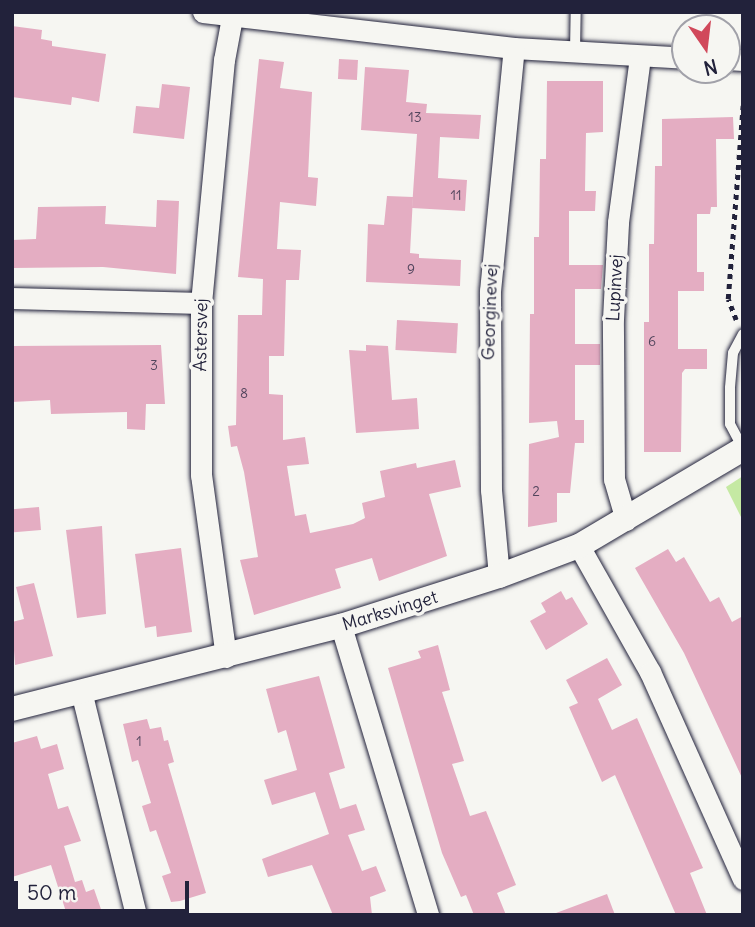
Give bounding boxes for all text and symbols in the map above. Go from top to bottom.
north arrow [671,14,741,84]
text: N [701,54,720,81]
house number: 13 [408,109,422,125]
house number: 11 [450,187,462,203]
street label: Lupinvej [602,254,628,322]
house number: 9 [407,261,415,277]
street label: Georginevej [478,263,502,361]
street label: Astersvej [190,298,212,372]
house number: 6 [648,333,656,349]
house number: 3 [150,357,158,373]
house number: 8 [240,385,248,401]
house number: 2 [532,483,540,499]
street label: Marksvinget [340,586,440,636]
house number: 1 [136,733,142,749]
scale bar [18,867,192,911]
text: 50 m [27,879,76,906]

